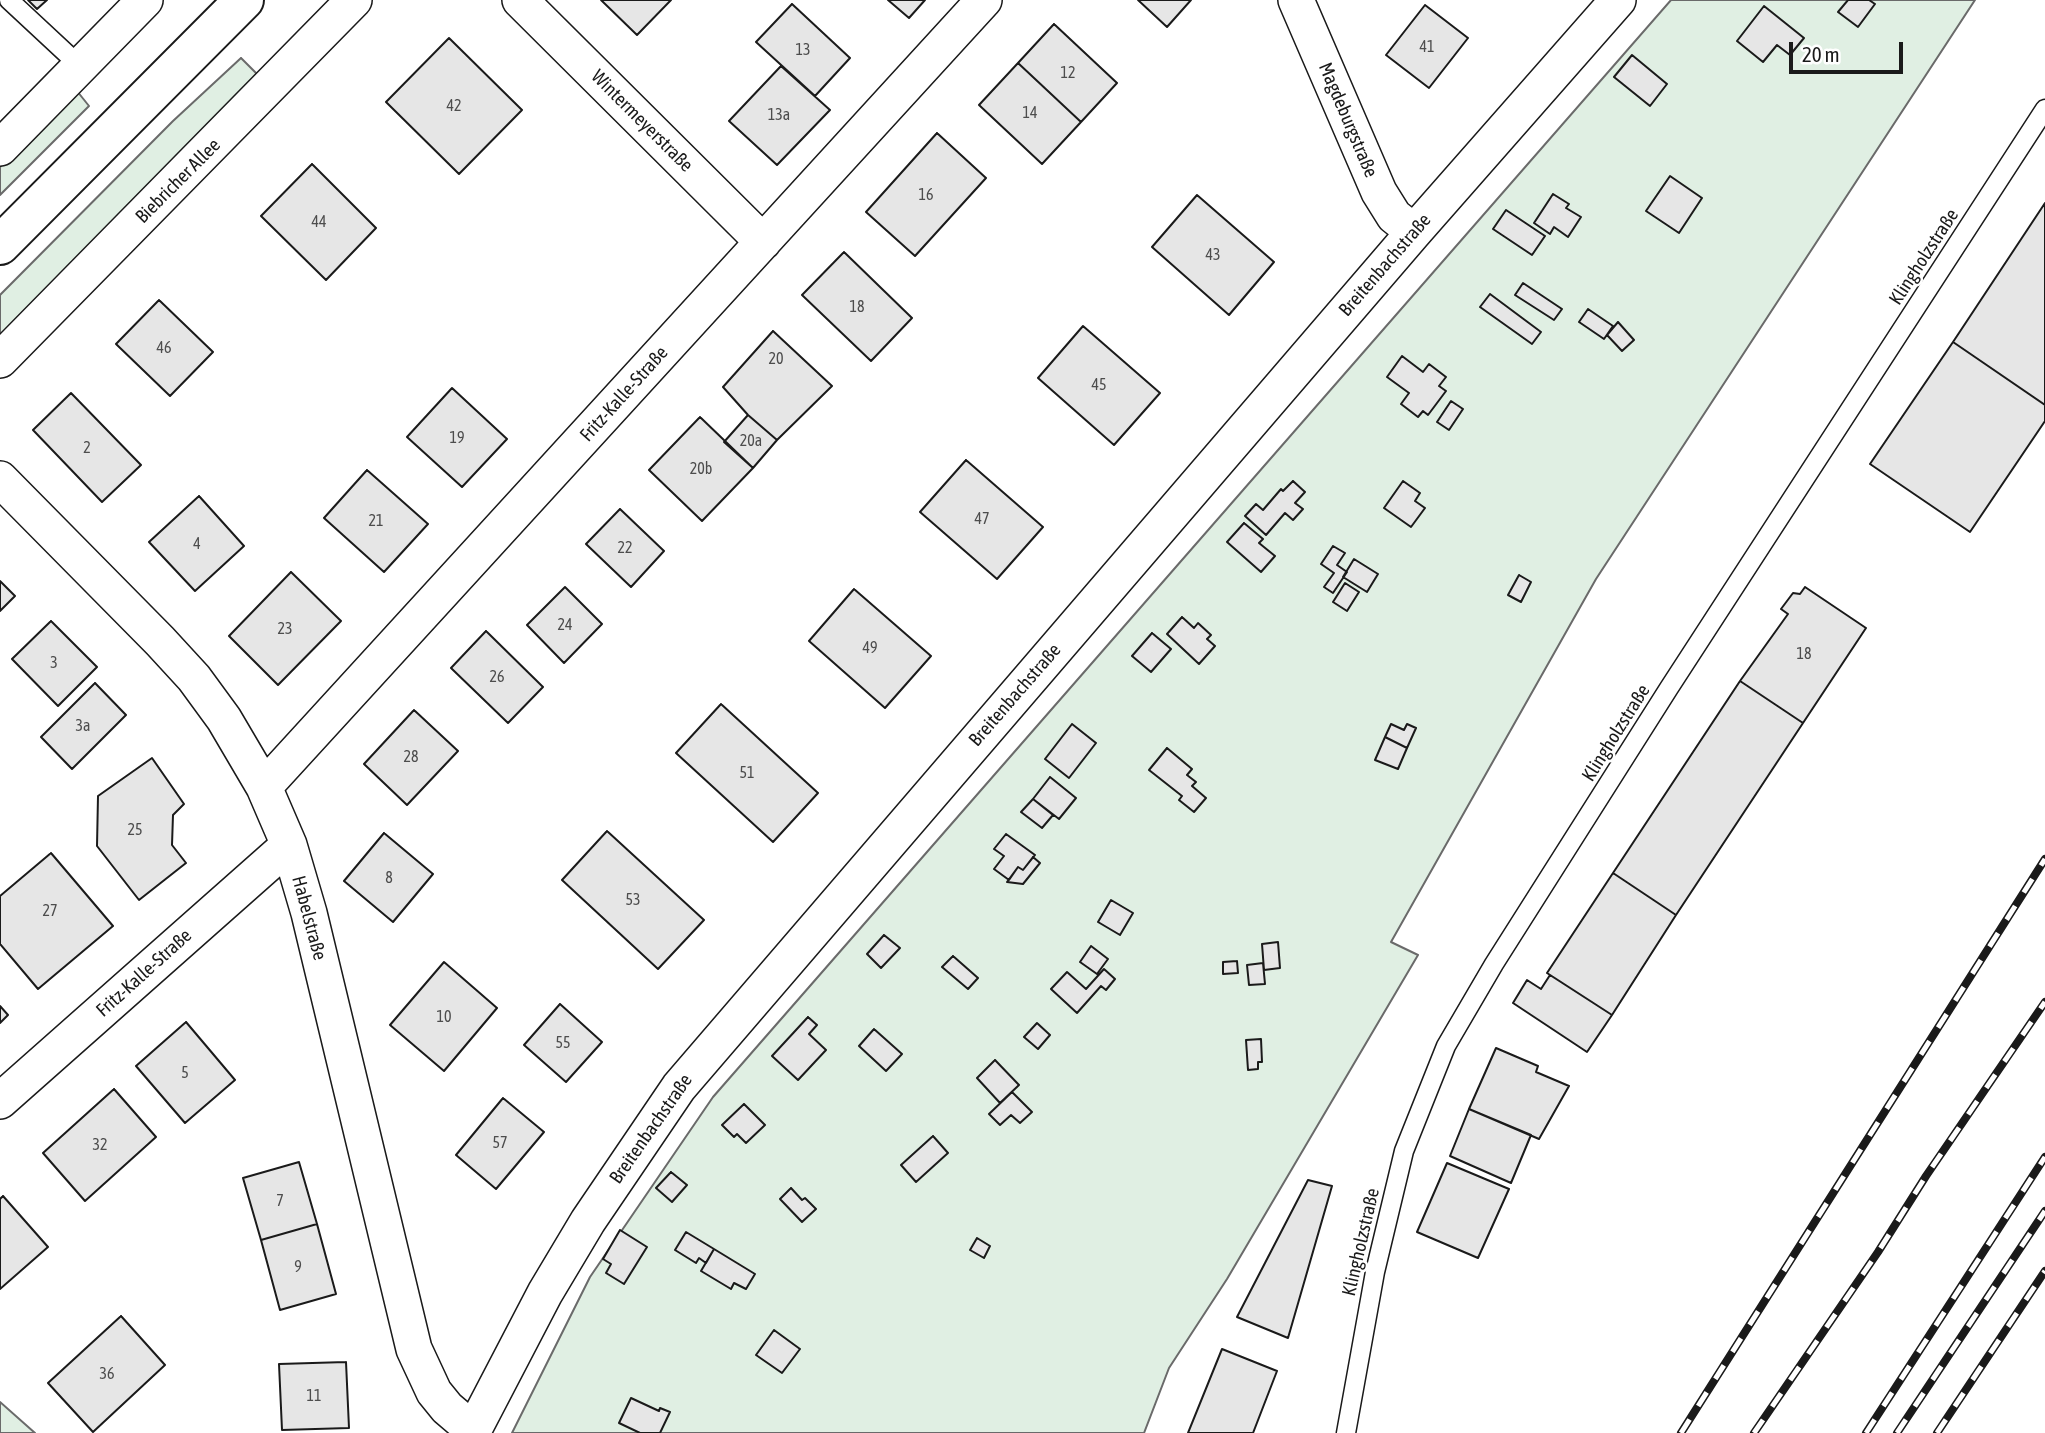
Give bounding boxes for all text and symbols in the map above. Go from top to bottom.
scale bar [1793,28,1907,72]
house number: 41 [1419,37,1435,57]
house number: 13 [795,40,811,60]
text: 20 m [1802,42,1840,66]
street label: Magdeburgstraße [1314,59,1382,181]
house number: 12 [1060,63,1076,83]
street label: Wintermeyerstraße [586,65,698,177]
house number: 42 [446,96,462,116]
house number: 14 [1022,103,1038,123]
house number: 13a [768,105,790,125]
street label: Biebricher Allee [131,134,225,228]
house number: 16 [918,185,934,205]
street label: Klingholzstraße [1885,205,1963,309]
street label: Breitenbachstraße [1334,209,1436,321]
house number: 44 [311,212,327,232]
house number: 43 [1205,245,1221,265]
house number: 18 [849,297,865,317]
house number: 46 [156,338,172,358]
street label: Fritz-Kalle-Straße [575,342,673,446]
house number: 20 [768,349,784,369]
house number: 45 [1091,375,1107,395]
house number: 19 [449,428,465,448]
house number: 20a [740,431,762,451]
house number: 2 [83,438,91,458]
house number: 20b [690,459,712,479]
house number: 47 [974,509,990,529]
house number: 21 [368,511,384,531]
house number: 4 [193,534,201,554]
house number: 22 [617,538,633,558]
house number: 24 [557,615,573,635]
house number: 23 [277,619,293,639]
house number: 49 [862,638,878,658]
street label: Breitenbachstraße [964,639,1066,751]
house number: 18 [1796,644,1812,664]
house number: 3 [50,653,58,673]
house number: 26 [489,667,505,687]
street label: Klingholzstraße [1577,680,1655,786]
house number: 3a [76,716,90,736]
house number: 28 [403,747,419,767]
house number: 51 [739,763,755,783]
house number: 25 [127,820,143,840]
house number: 8 [385,868,393,888]
street label: Habelstraße [287,873,331,963]
house number: 53 [625,890,641,910]
house number: 27 [42,901,58,921]
street label: Fritz-Kalle-Straße [92,924,196,1022]
house number: 10 [436,1007,452,1027]
house number: 55 [555,1033,571,1053]
house number: 5 [181,1063,189,1083]
street label: Breitenbachstraße [605,1070,697,1188]
house number: 57 [492,1133,508,1153]
house number: 32 [92,1135,108,1155]
street label: Klingholzstraße [1338,1186,1384,1298]
house number: 7 [276,1191,284,1211]
house number: 9 [294,1257,302,1277]
house number: 36 [99,1364,115,1384]
house number: 11 [306,1386,322,1406]

